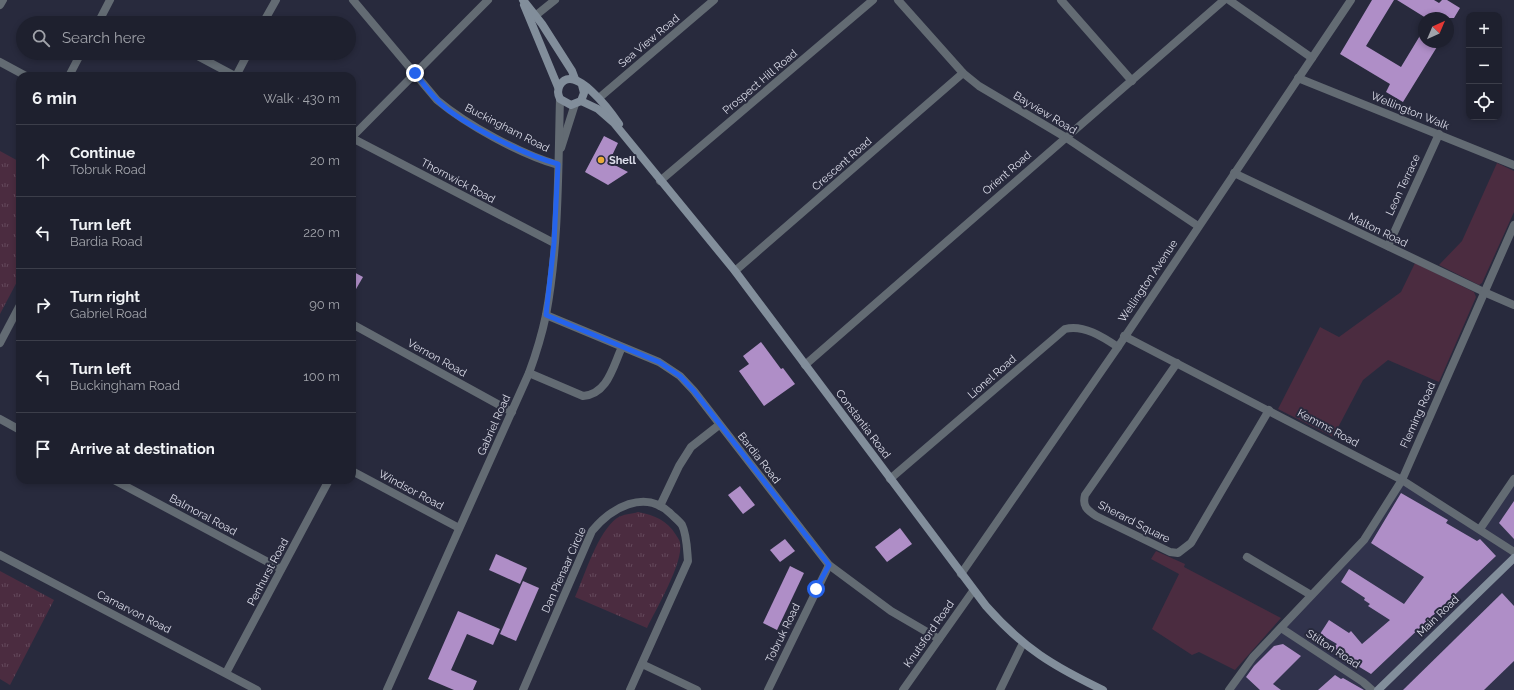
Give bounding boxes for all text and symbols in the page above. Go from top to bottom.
street label: Sea View Road [616,12,682,70]
north arrow [1418,12,1454,48]
map controls [1466,12,1502,120]
button: + [1466,12,1502,48]
search box [16,16,356,60]
icon: search [30,27,52,49]
text: Search here [62,29,145,47]
street label: Prospect Hill Road [720,47,800,117]
button: − [1466,48,1502,84]
route end [406,64,424,82]
button: locate [1466,84,1502,120]
text: 6 min [32,88,77,108]
street label: Bayview Road [1011,89,1079,137]
street label: Wellington Walk [1369,89,1451,133]
text: Walk · 430 m [263,91,340,106]
street label: Buckingham Road [463,101,552,155]
street label: Crescent Road [810,135,875,193]
text: Continue [70,144,135,162]
street label: Orient Road [980,148,1034,198]
icon: ahead [32,150,54,172]
street label: Leon Terrace [1383,152,1423,218]
text: 20 m [310,153,340,168]
place label: Shell [609,154,636,167]
marker: Shell [596,155,606,165]
street label: Thornwick Road [419,156,497,206]
text: Tobruk Road [70,162,146,177]
street label: Malton Road [1346,210,1410,250]
text: Turn left [70,216,131,234]
icon: left [32,222,54,244]
text: 220 m [303,225,340,240]
text: Bardia Road [70,234,143,249]
street label: Wellington Avenue [1116,237,1181,325]
text: Turn right [70,288,140,306]
icon: right [32,294,54,316]
text: 90 m [309,297,340,312]
text: Gabriel Road [70,306,147,321]
street label: Vernon Road [405,336,469,380]
street label: Lionel Road [965,352,1019,402]
text: Turn left [70,360,131,378]
icon: left [32,366,54,388]
text: 100 m [303,369,340,384]
text: Buckingham Road [70,378,180,393]
street label: Fleming Road [1398,380,1438,450]
street label: Constantia Road [833,387,893,461]
street label: Gabriel Road [475,392,513,457]
street label: Kemms Road [1295,406,1361,450]
street label: Bardia Road [735,430,783,486]
icon: arrive [32,438,54,460]
text: Arrive at destination [70,440,215,458]
street label: Windsor Road [376,467,446,513]
street label: Balmoral Road [167,492,239,538]
street label: Sherard Square [1096,498,1173,546]
street label: Dan Pienaar Circle [539,525,589,615]
street label: Penhurst Road [245,536,291,608]
route start [807,580,825,598]
street label: Carnarvon Road [95,588,173,636]
street label: Main Road [1414,593,1462,639]
street label: Knutsford Road [901,598,957,670]
street label: Tobruk Road [763,601,803,665]
street label: Stilton Road [1304,627,1362,671]

